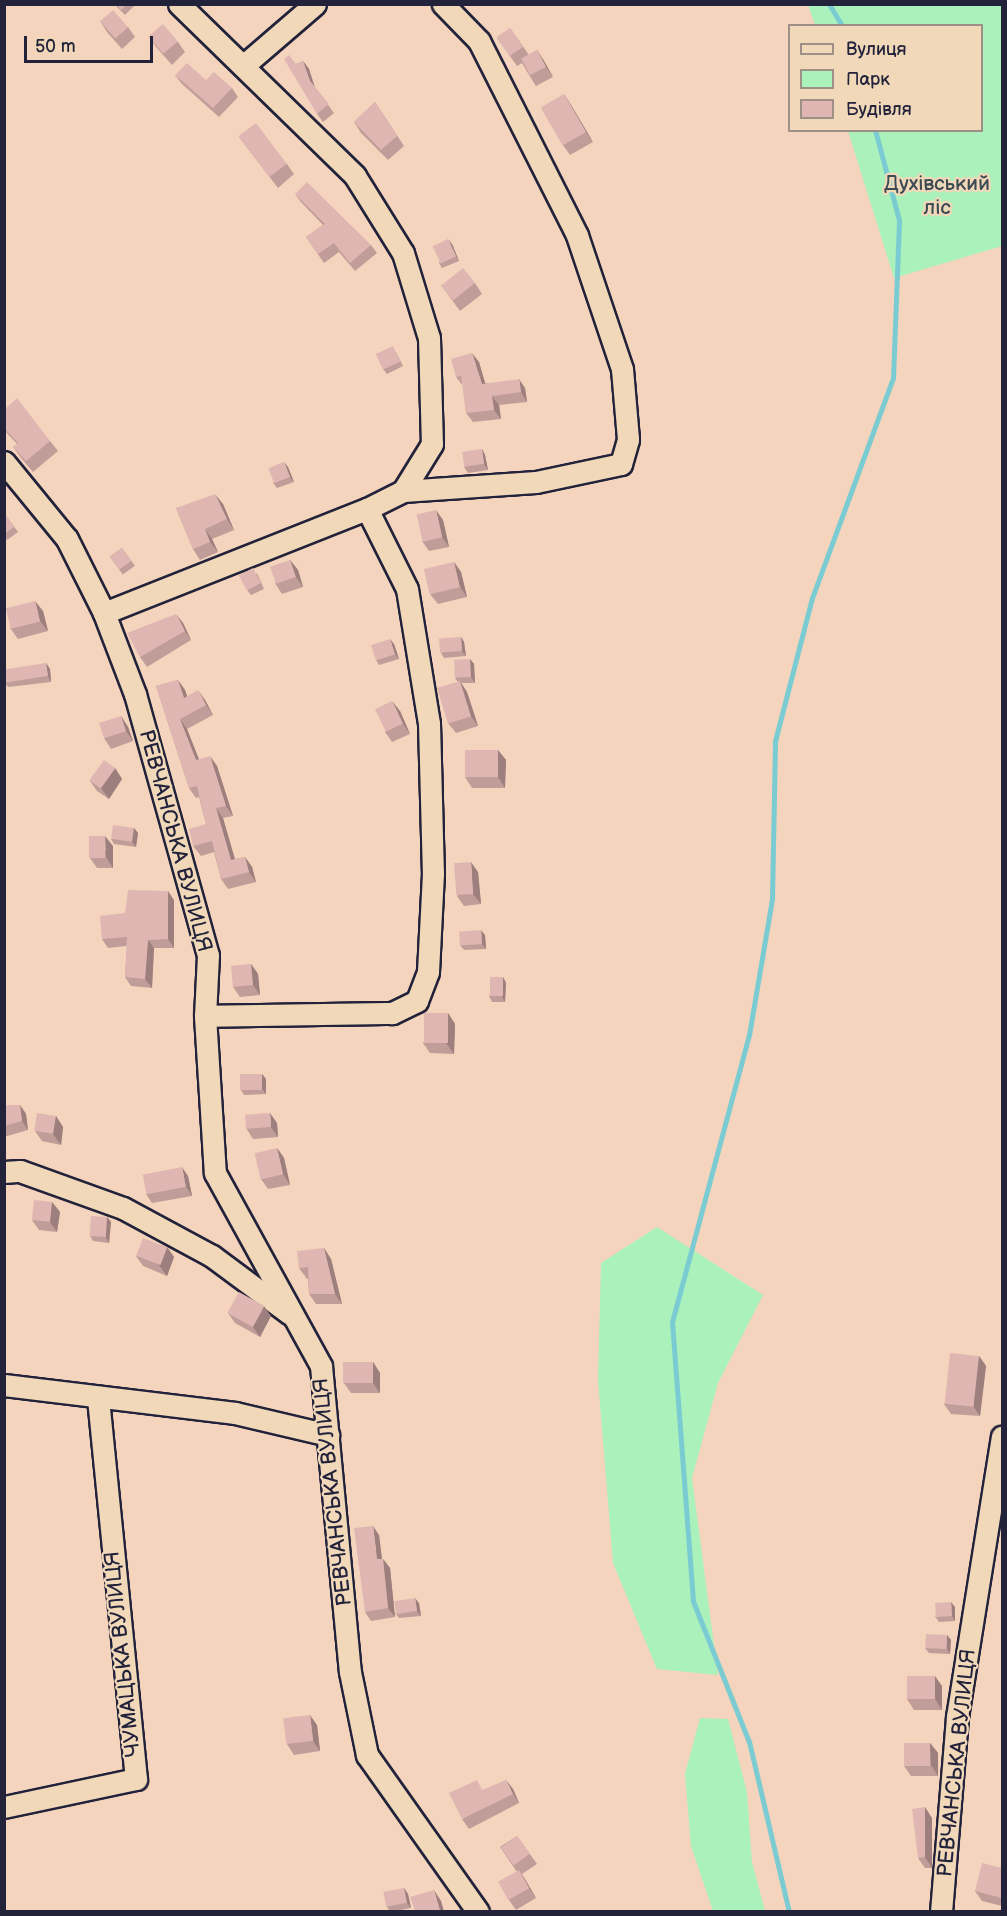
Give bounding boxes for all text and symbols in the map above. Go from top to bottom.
scale bar [27,24,156,62]
legend [788,24,983,132]
text: 50 m [35,36,76,57]
text: Вулиця [846,39,907,60]
text: Парк [846,69,890,90]
text: Будівля [846,99,912,120]
park label: Духівський ліс [884,171,990,221]
street label: РЕВЧАНСЬКА ВУЛИЦЯ [133,727,217,955]
street label: РЕВЧАНСЬКА ВУЛИЦЯ [308,1377,358,1607]
street label: ЧУМАЦЬКА ВУЛИЦЯ [100,1550,146,1758]
street label: РЕВЧАНСЬКА ВУЛИЦЯ [932,1648,982,1878]

